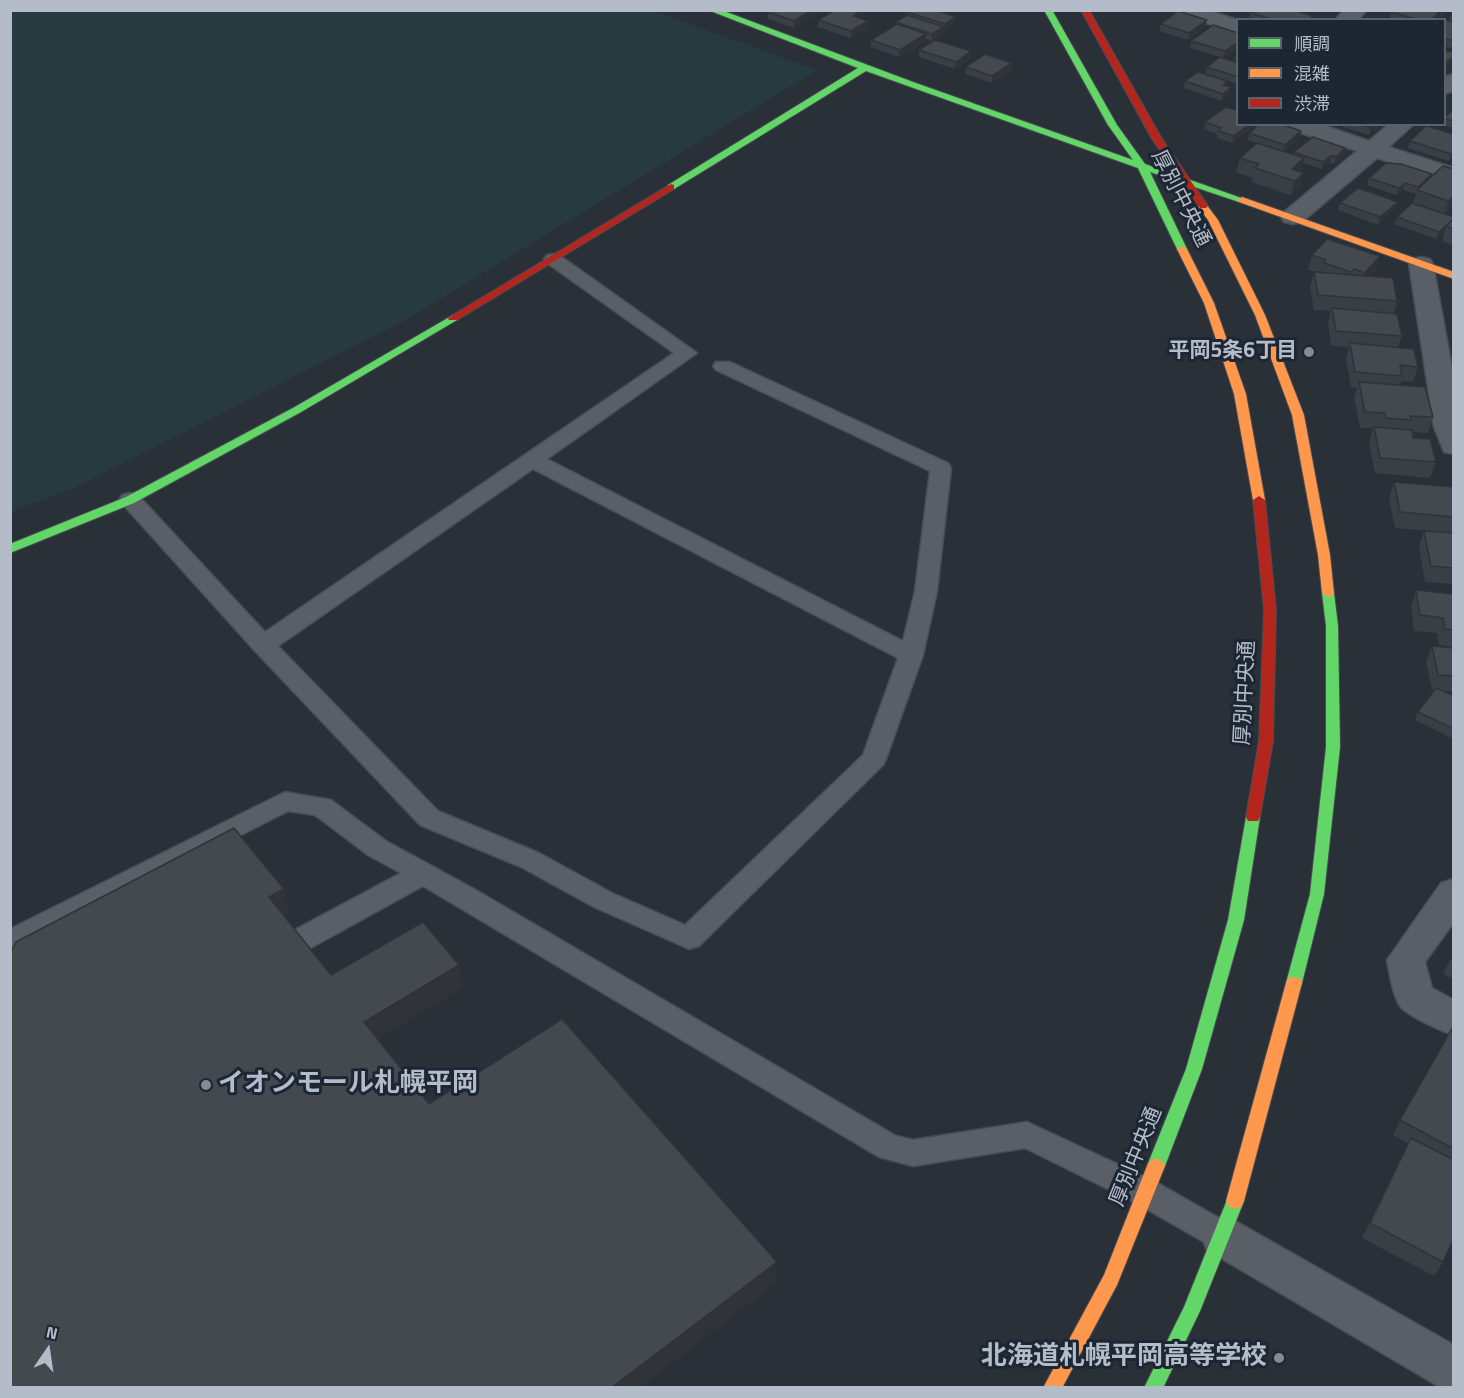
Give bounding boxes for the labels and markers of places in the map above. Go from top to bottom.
place label: 平岡5条6丁目 [1168,339,1297,365]
marker: 平岡5条6丁目 [1302,345,1316,359]
place label: イオンモール札幌平岡 [218,1069,478,1101]
marker: イオンモール札幌平岡 [199,1078,213,1092]
place label: 北海道札幌平岡高等学校 [981,1342,1267,1374]
marker: 北海道札幌平岡高等学校 [1272,1351,1286,1365]

